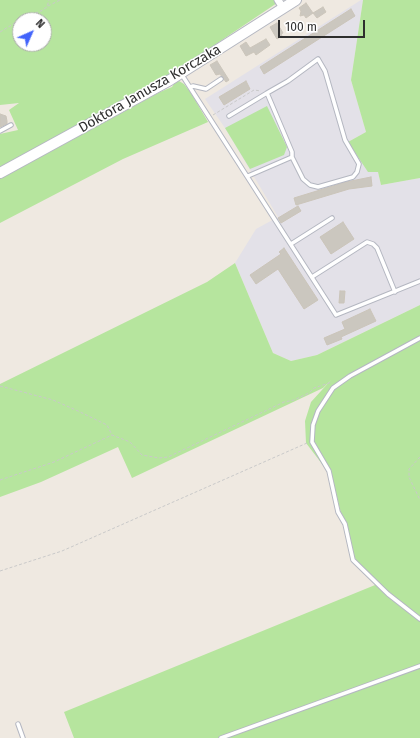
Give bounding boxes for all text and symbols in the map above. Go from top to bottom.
north arrow [12,12,52,52]
scale bar [280,12,367,38]
text: N [33,17,47,31]
text: 100 m [285,20,317,34]
street label: Doktora Janusza Korczaka [76,41,224,137]

